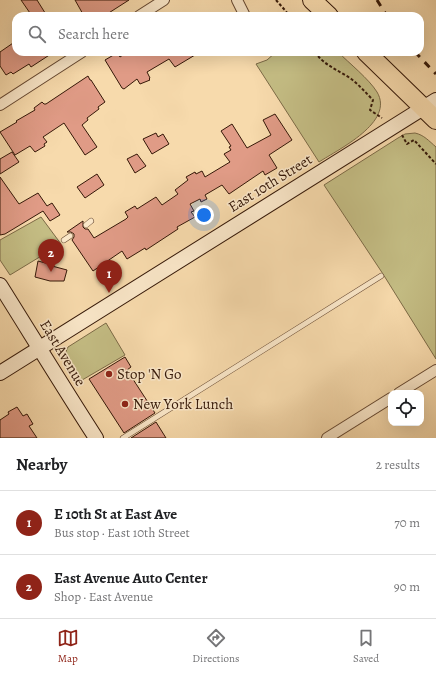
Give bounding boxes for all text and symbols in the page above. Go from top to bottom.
search box [12,12,424,56]
icon: search [26,23,48,45]
text: Search here [58,24,129,44]
street label: East 10th Street [224,149,316,217]
your location [194,205,214,225]
pin: 2 [38,239,64,272]
pin: 1 [96,260,122,293]
street label: East Avenue [35,316,91,390]
place label: Stop 'N Go [117,364,182,384]
marker: Stop 'N Go [104,369,114,379]
map controls [388,390,424,426]
button: locate [388,390,424,426]
place label: New York Lunch [133,394,233,414]
marker: New York Lunch [120,399,130,409]
text: Nearby [16,453,67,476]
text: 2 results [376,456,420,473]
text: E 10th St at East Ave [54,504,177,524]
text: 1 [27,514,31,531]
text: 70 m [394,514,420,531]
text: Bus stop · East 10th Street [54,524,190,541]
text: East Avenue Auto Center [54,568,208,588]
text: 2 [26,578,32,595]
text: 90 m [394,578,420,595]
text: Shop · East Avenue [54,588,153,605]
tab: Map [57,627,79,666]
tab: Directions [192,627,240,666]
tab: Saved [353,627,379,666]

